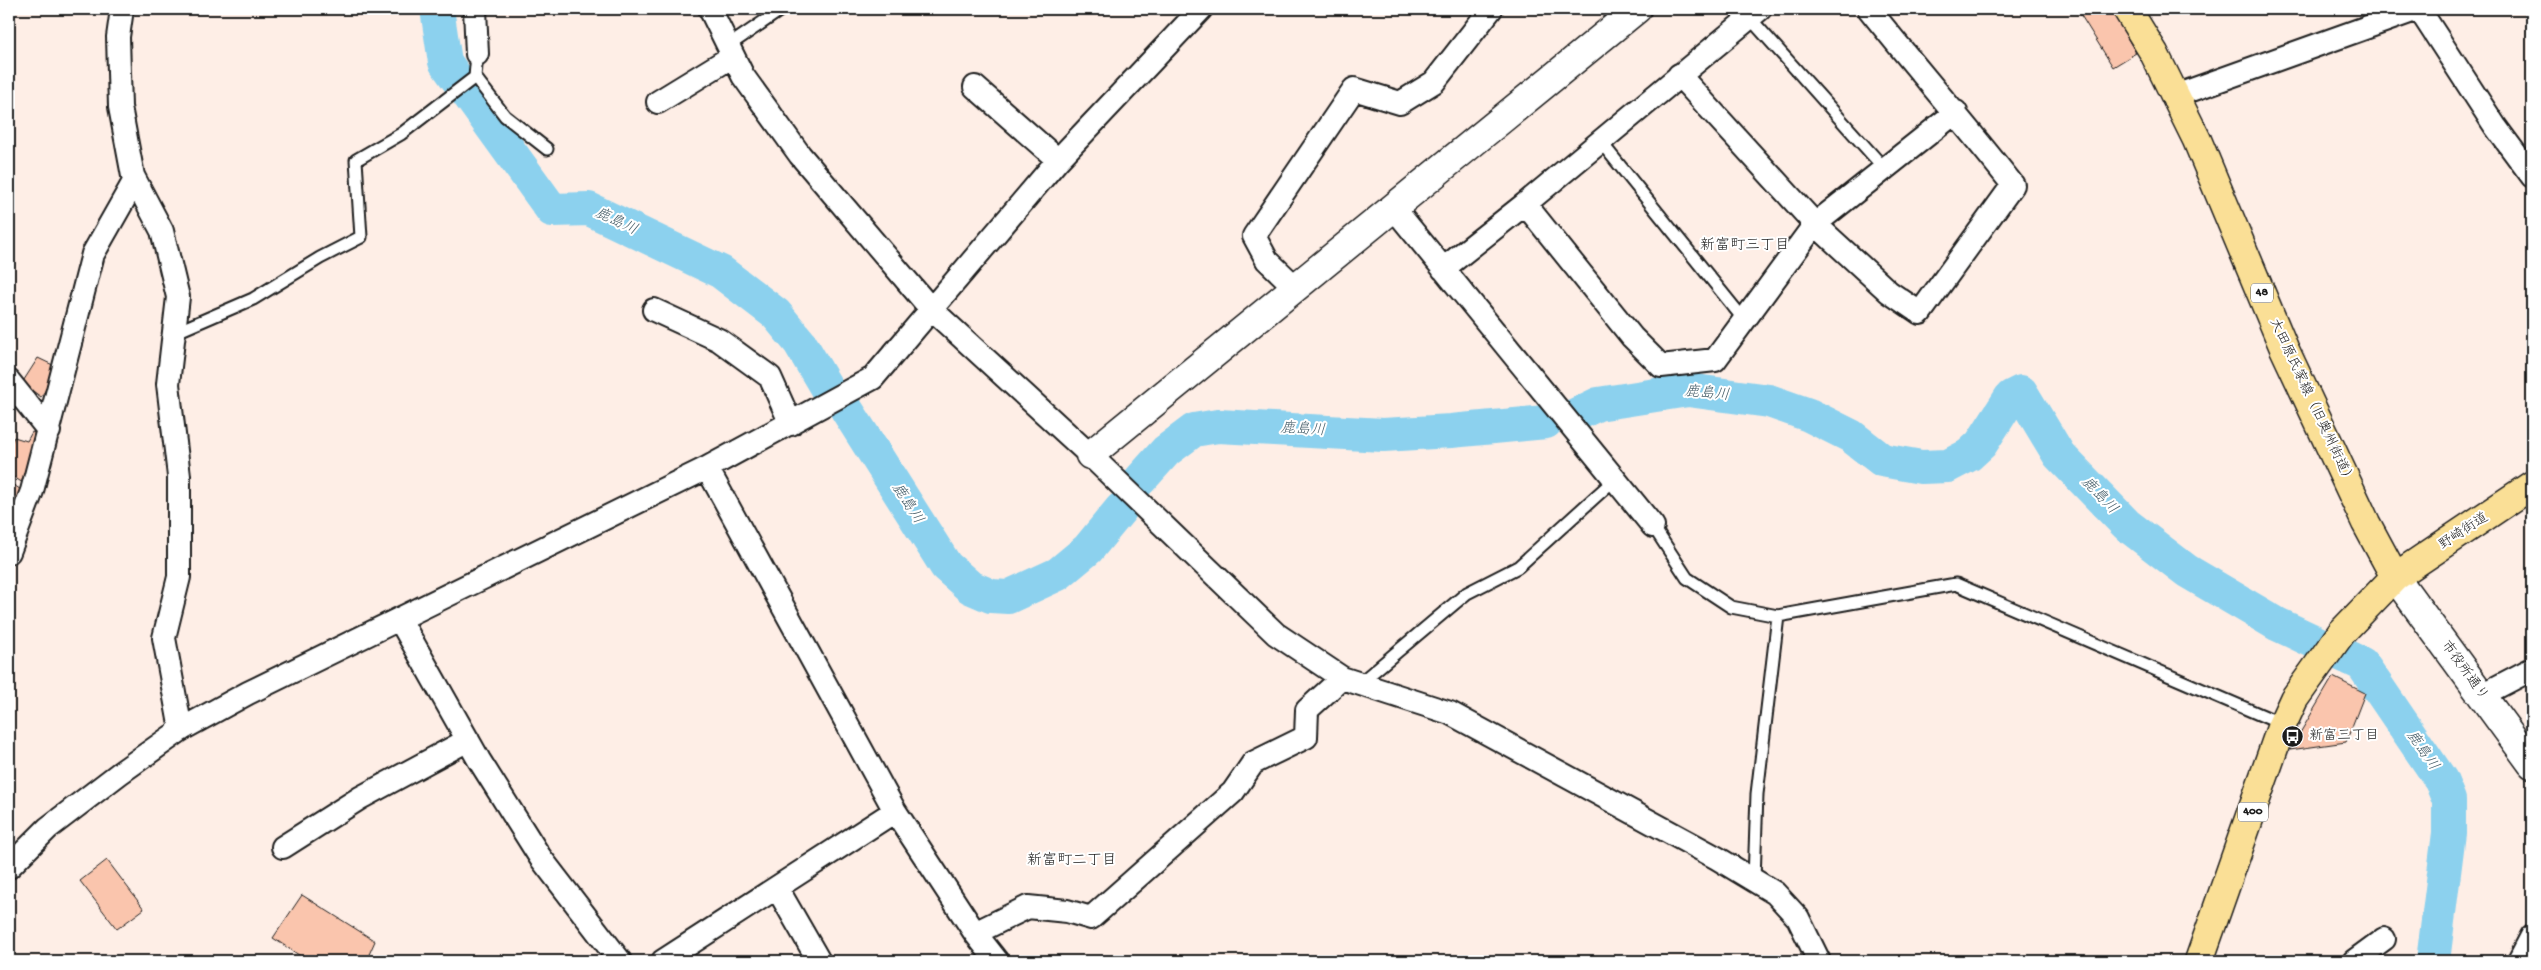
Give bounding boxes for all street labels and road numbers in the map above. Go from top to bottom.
road number: 48 [2251,284,2273,302]
street label: 大田原氏家線（旧奥州街道） [2265,316,2357,488]
street label: 野崎街道 [2436,510,2492,554]
street label: 市役所通り [2437,638,2491,704]
road number: 400 [2238,802,2268,822]

